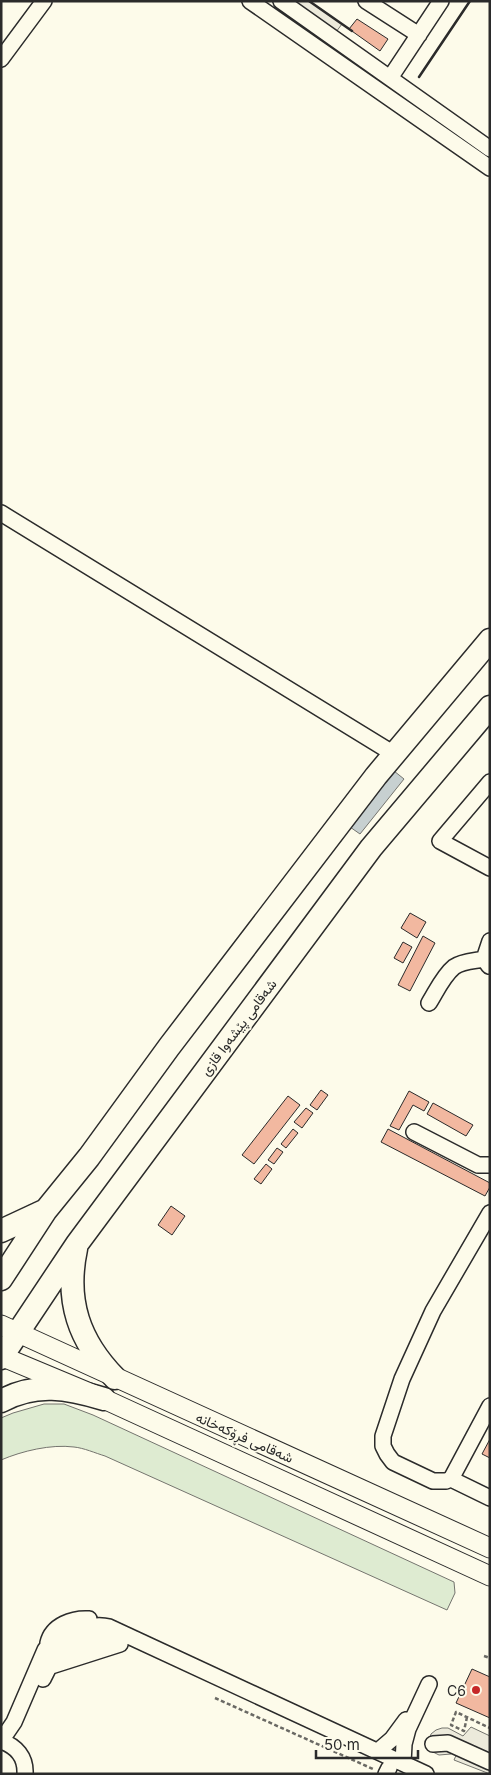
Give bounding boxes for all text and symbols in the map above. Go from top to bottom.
street label: شەقامی پێشەوا قازی [196,975,281,1080]
street label: شەقامی فڕۆکەخانە [192,1408,296,1470]
place label: C6 [447,1682,466,1699]
marker: C6 [470,1684,482,1696]
scale bar [316,1728,418,1760]
text: 50 m [324,1735,360,1754]

